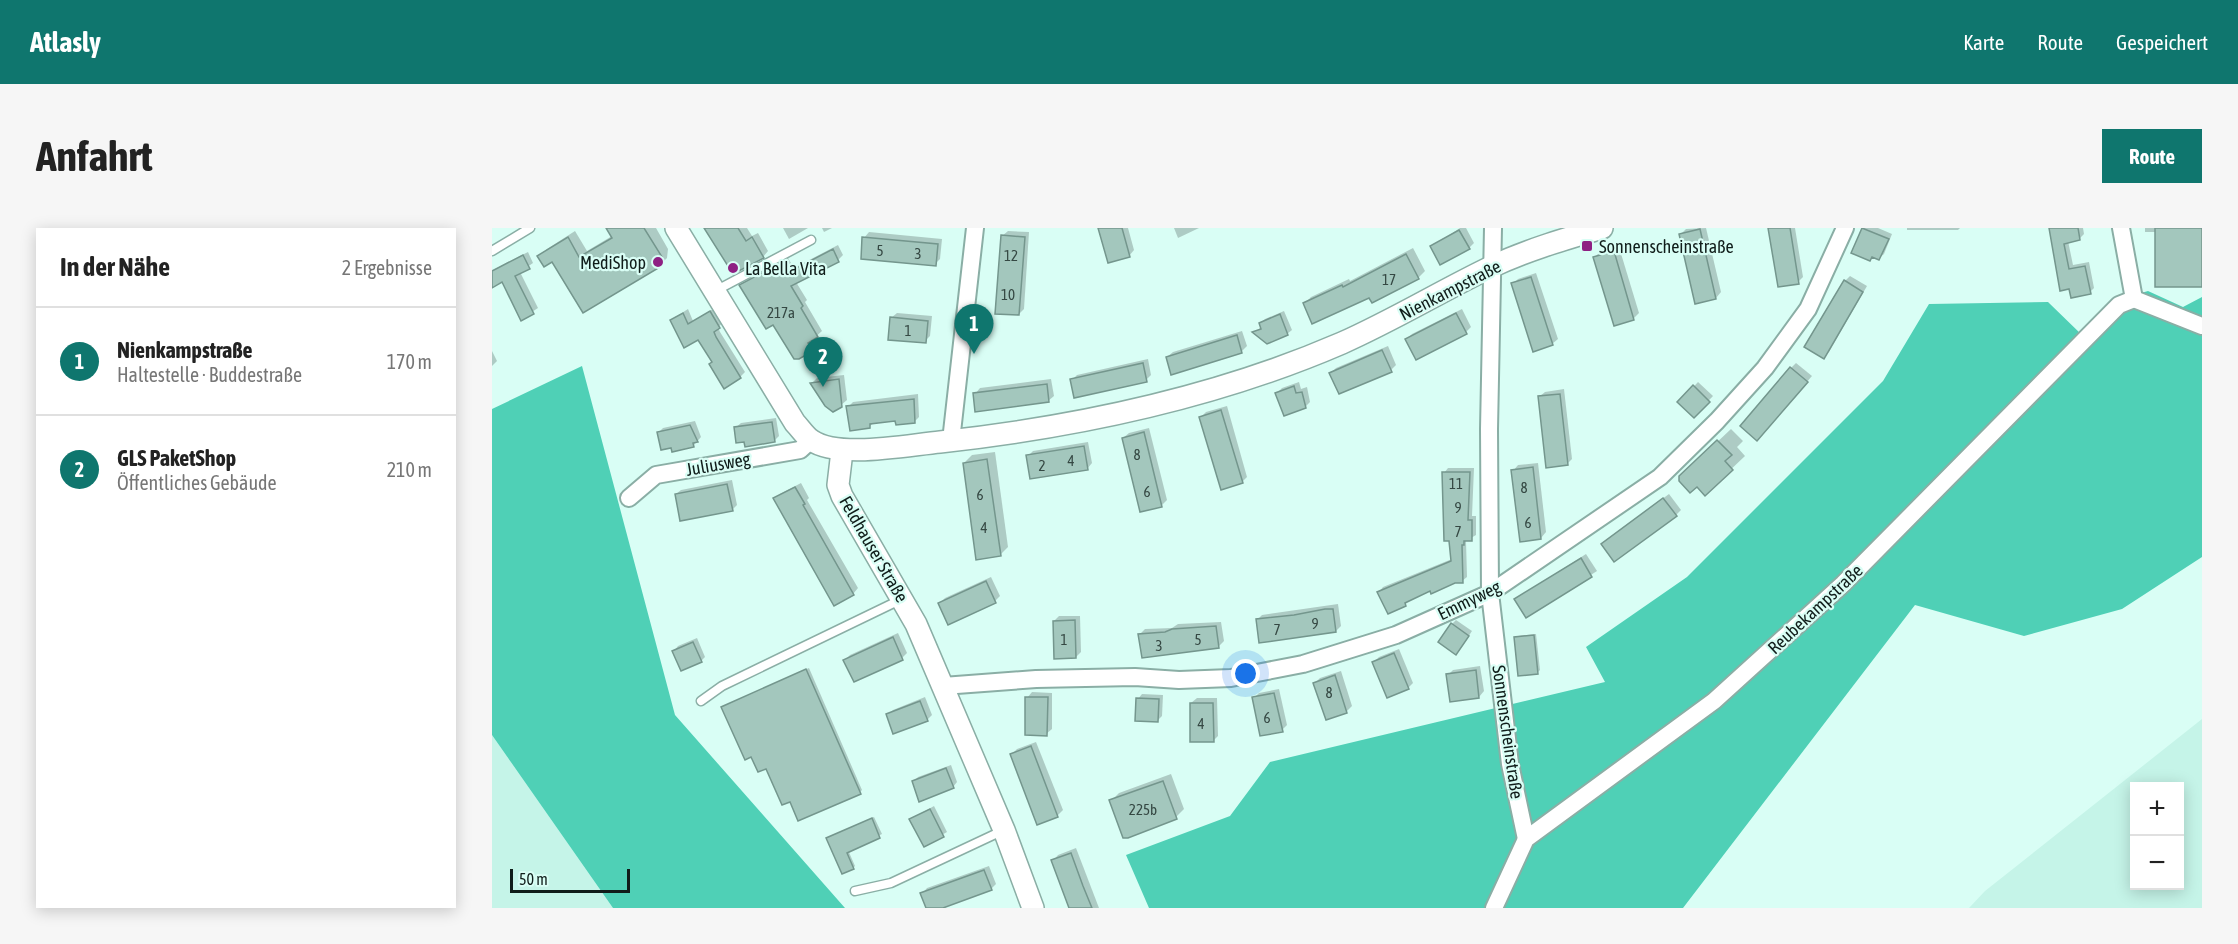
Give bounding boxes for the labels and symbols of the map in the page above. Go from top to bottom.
place label: Sonnenscheinstraße [1599,236,1734,257]
marker: Sonnenscheinstraße [1580,239,1594,253]
house number: 5 [876,242,884,259]
house number: 3 [914,245,922,262]
house number: 12 [1004,247,1018,264]
place label: MediShop [580,252,646,273]
marker: MediShop [651,255,665,269]
street label: Nienkampstraße [1396,255,1504,325]
place label: La Bella Vita [745,258,826,279]
marker: La Bella Vita [726,261,740,275]
house number: 17 [1382,271,1396,288]
house number: 10 [1001,286,1015,303]
house number: 217a [767,304,795,321]
pin: 1 [954,304,994,354]
house number: 1 [904,322,912,339]
pin: 2 [804,338,842,387]
house number: 8 [1133,446,1141,463]
street label: Juliusweg [684,448,752,480]
house number: 4 [1067,452,1075,469]
house number: 2 [1038,457,1046,474]
house number: 11 [1449,475,1463,492]
house number: 8 [1520,479,1528,496]
house number: 6 [1143,483,1151,500]
house number: 6 [976,486,984,503]
street label: Feldhauser Straße [835,492,913,606]
house number: 9 [1454,499,1462,516]
house number: 6 [1524,514,1532,531]
house number: 4 [980,519,988,536]
house number: 7 [1454,523,1462,540]
street label: Reubekampstraße [1763,560,1867,658]
street label: Emmyweg [1434,576,1504,624]
house number: 9 [1311,615,1319,632]
house number: 7 [1273,621,1281,638]
house number: 1 [1060,631,1068,648]
house number: 5 [1194,631,1202,648]
house number: 3 [1155,637,1163,654]
your location [1231,659,1260,688]
street label: Sonnenscheinstraße [1488,664,1528,800]
house number: 8 [1325,684,1333,701]
house number: 6 [1263,709,1271,726]
house number: 4 [1197,715,1205,732]
house number: 225b [1129,801,1157,818]
scale bar [510,866,630,894]

